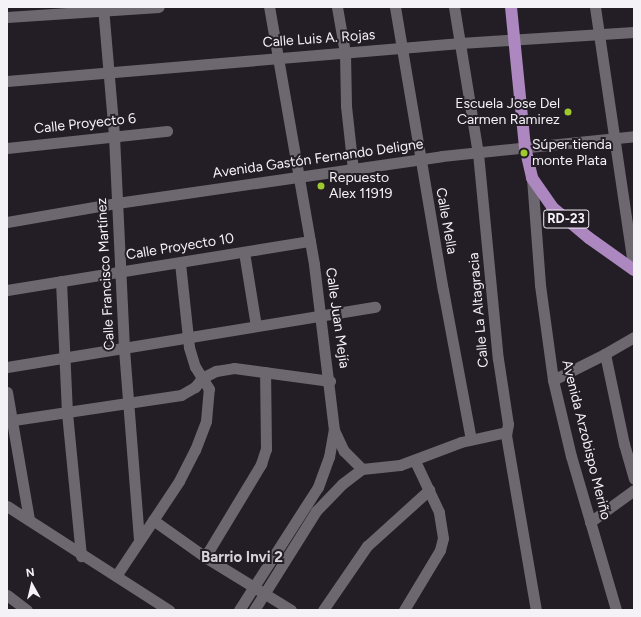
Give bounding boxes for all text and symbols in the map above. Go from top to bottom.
street label: Calle Luis A. Rojas [262,27,376,51]
place label: Escuela Jose Del Carmen Ramirez [455,96,560,128]
marker: Escuela Jose Del Carmen Ramirez [563,107,573,117]
street label: Calle Proyecto 6 [33,110,137,138]
street label: Avenida Gastón Fernando Deligne [212,136,424,182]
place label: Súper tienda monte Plata [532,137,612,170]
marker: Súper tienda monte Plata [519,148,529,158]
place label: Repuesto Alex 11919 [329,170,392,202]
marker: Repuesto Alex 11919 [316,181,326,191]
street label: Calle Mella [432,186,460,256]
street label: Calle Francisco Martínez [94,197,118,351]
road number: RD-23 [543,208,589,230]
street label: Calle Proyecto 10 [125,230,235,264]
street label: Calle La Altagracia [466,252,492,368]
street label: Calle Juan Mejía [322,267,352,369]
street label: Avenida Arzobispo Meriño [558,358,614,522]
district label: Barrio Invi 2 [201,549,283,567]
north arrow [12,565,52,605]
text: N [25,566,35,580]

